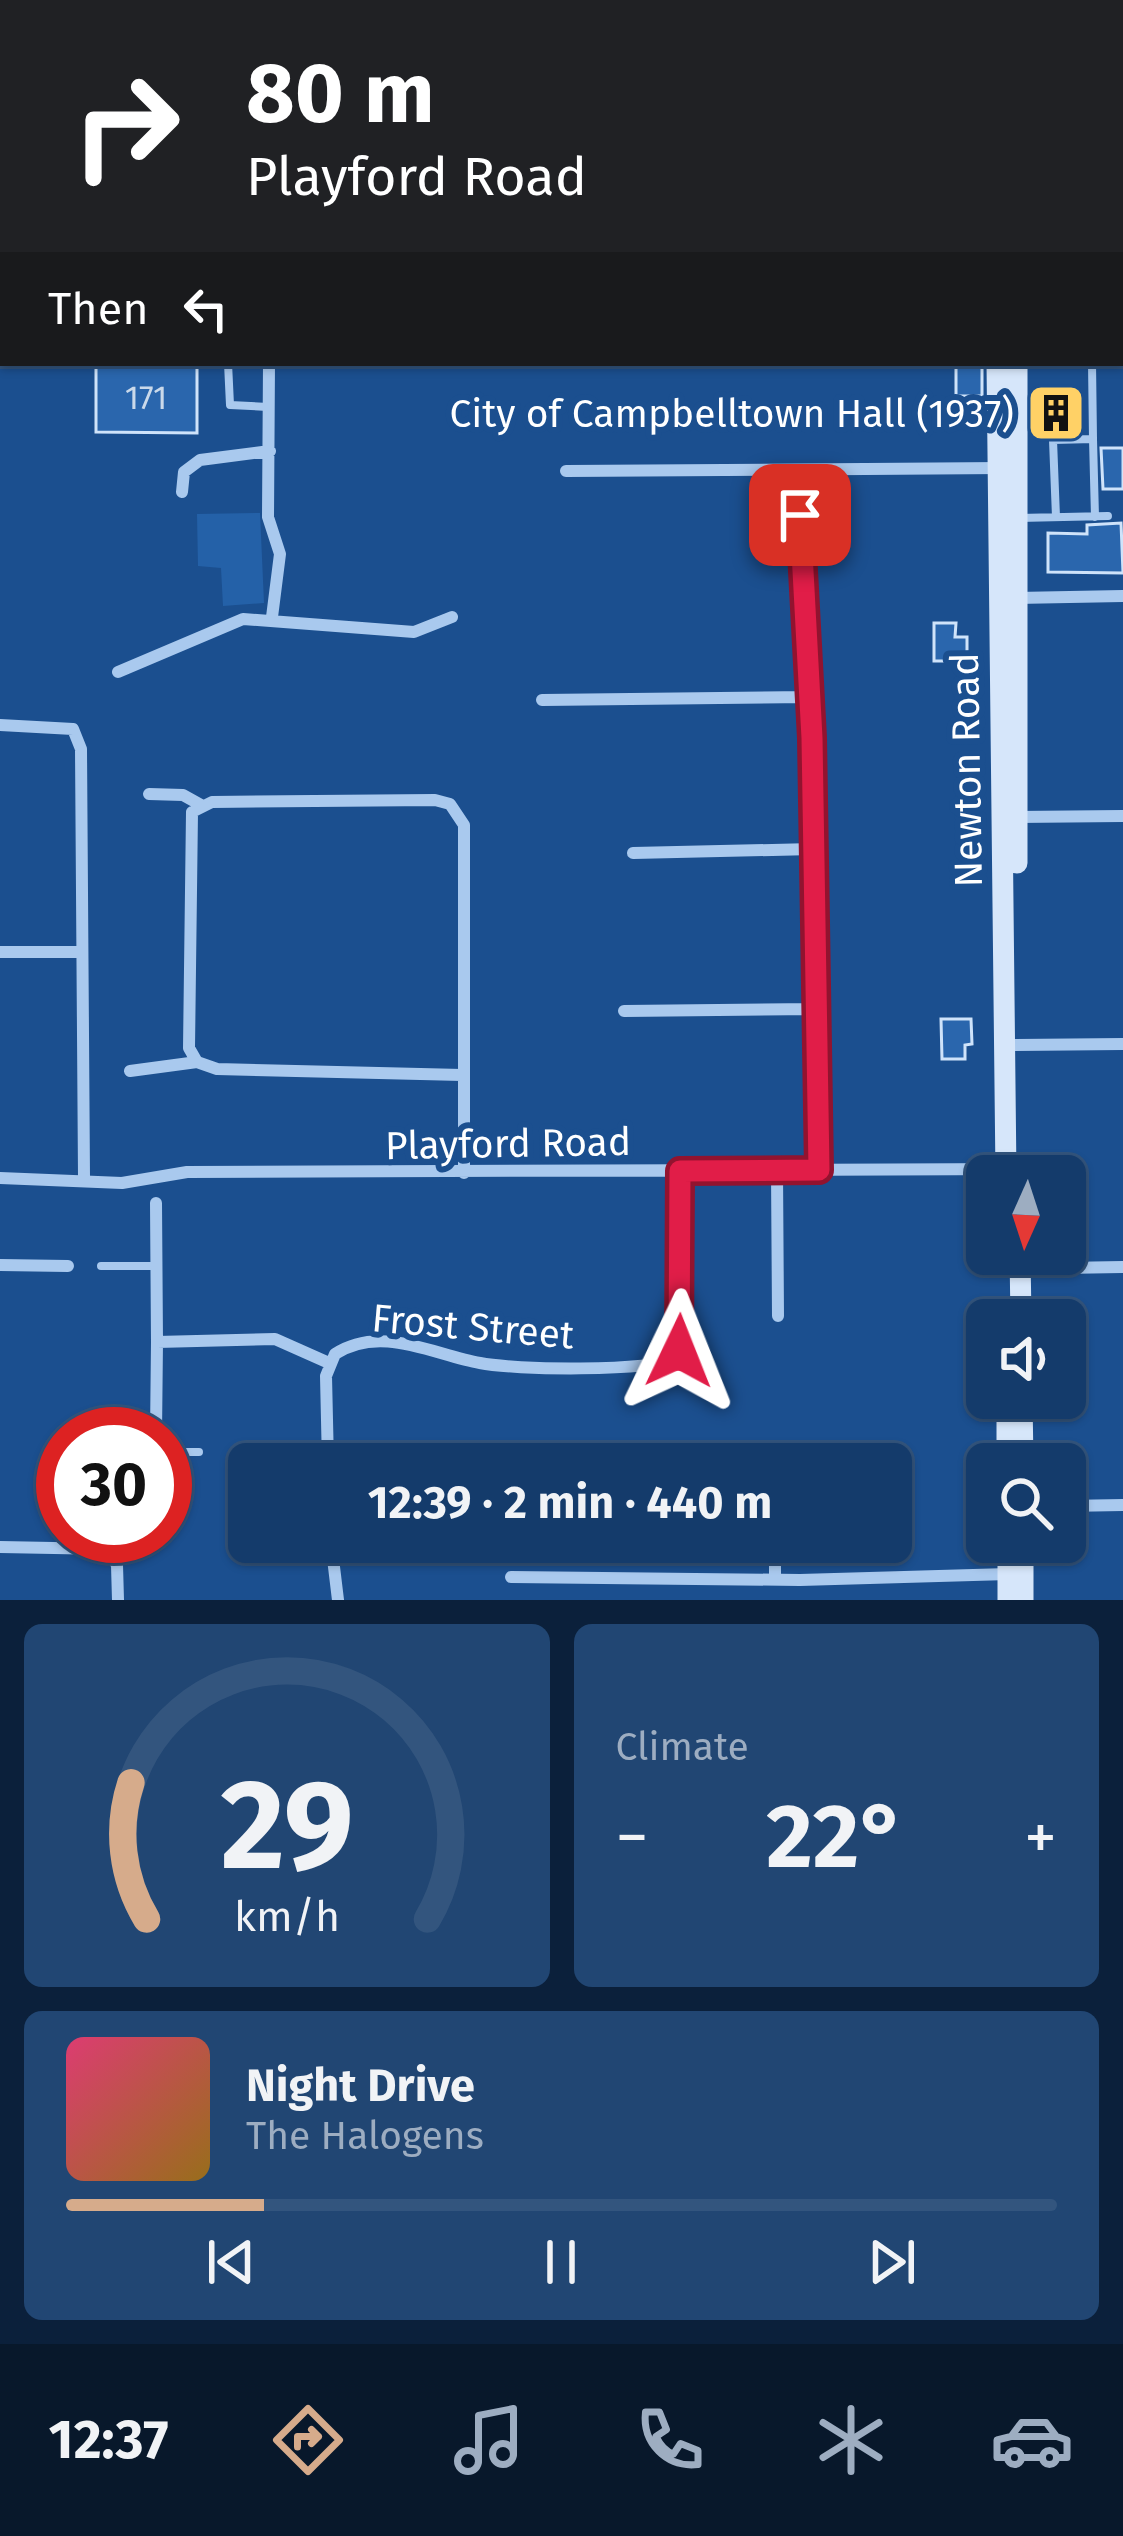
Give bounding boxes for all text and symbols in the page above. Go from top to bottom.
text: 80 m [246,43,435,144]
icon: right [48,48,204,204]
text: Playford Road [246,145,587,209]
icon: left [173,276,239,342]
text: Then [48,282,149,336]
house number: 171 [125,378,167,418]
building icon: City of Campbelltown Hall (1937) [1025,382,1087,444]
place label: City of Campbelltown Hall (1937) [449,391,1014,437]
pin [749,464,851,566]
icon: arrive [767,482,833,548]
street label: Newton Road [942,652,992,888]
street label: Playford Road [385,1119,632,1169]
north arrow [966,1155,1086,1275]
map controls [966,1155,1086,1563]
position arrow [616,1288,742,1414]
street label: Frost Street [370,1295,577,1359]
button: sound [966,1299,1086,1419]
speed limit sign: 30 [36,1407,192,1563]
button: search [966,1443,1086,1563]
text: 12:39 · 2 min · 440 m [368,1476,772,1530]
text: Climate [616,1724,749,1770]
text: 29 [220,1751,353,1901]
text: 22° [766,1783,906,1891]
text: − [616,1798,649,1877]
text: + [1024,1798,1057,1877]
text: km/h [234,1890,340,1941]
text: Night Drive [246,2059,475,2113]
text: The Halogens [246,2113,484,2159]
icon: previous [198,2229,264,2295]
icon: pause [528,2229,594,2295]
icon: next [859,2229,925,2295]
icon: directions [266,2398,350,2482]
icon: music [447,2398,531,2482]
icon: phone [628,2398,712,2482]
icon: climate [809,2398,893,2482]
icon: car [990,2398,1074,2482]
text: 12:37 [49,2408,168,2472]

